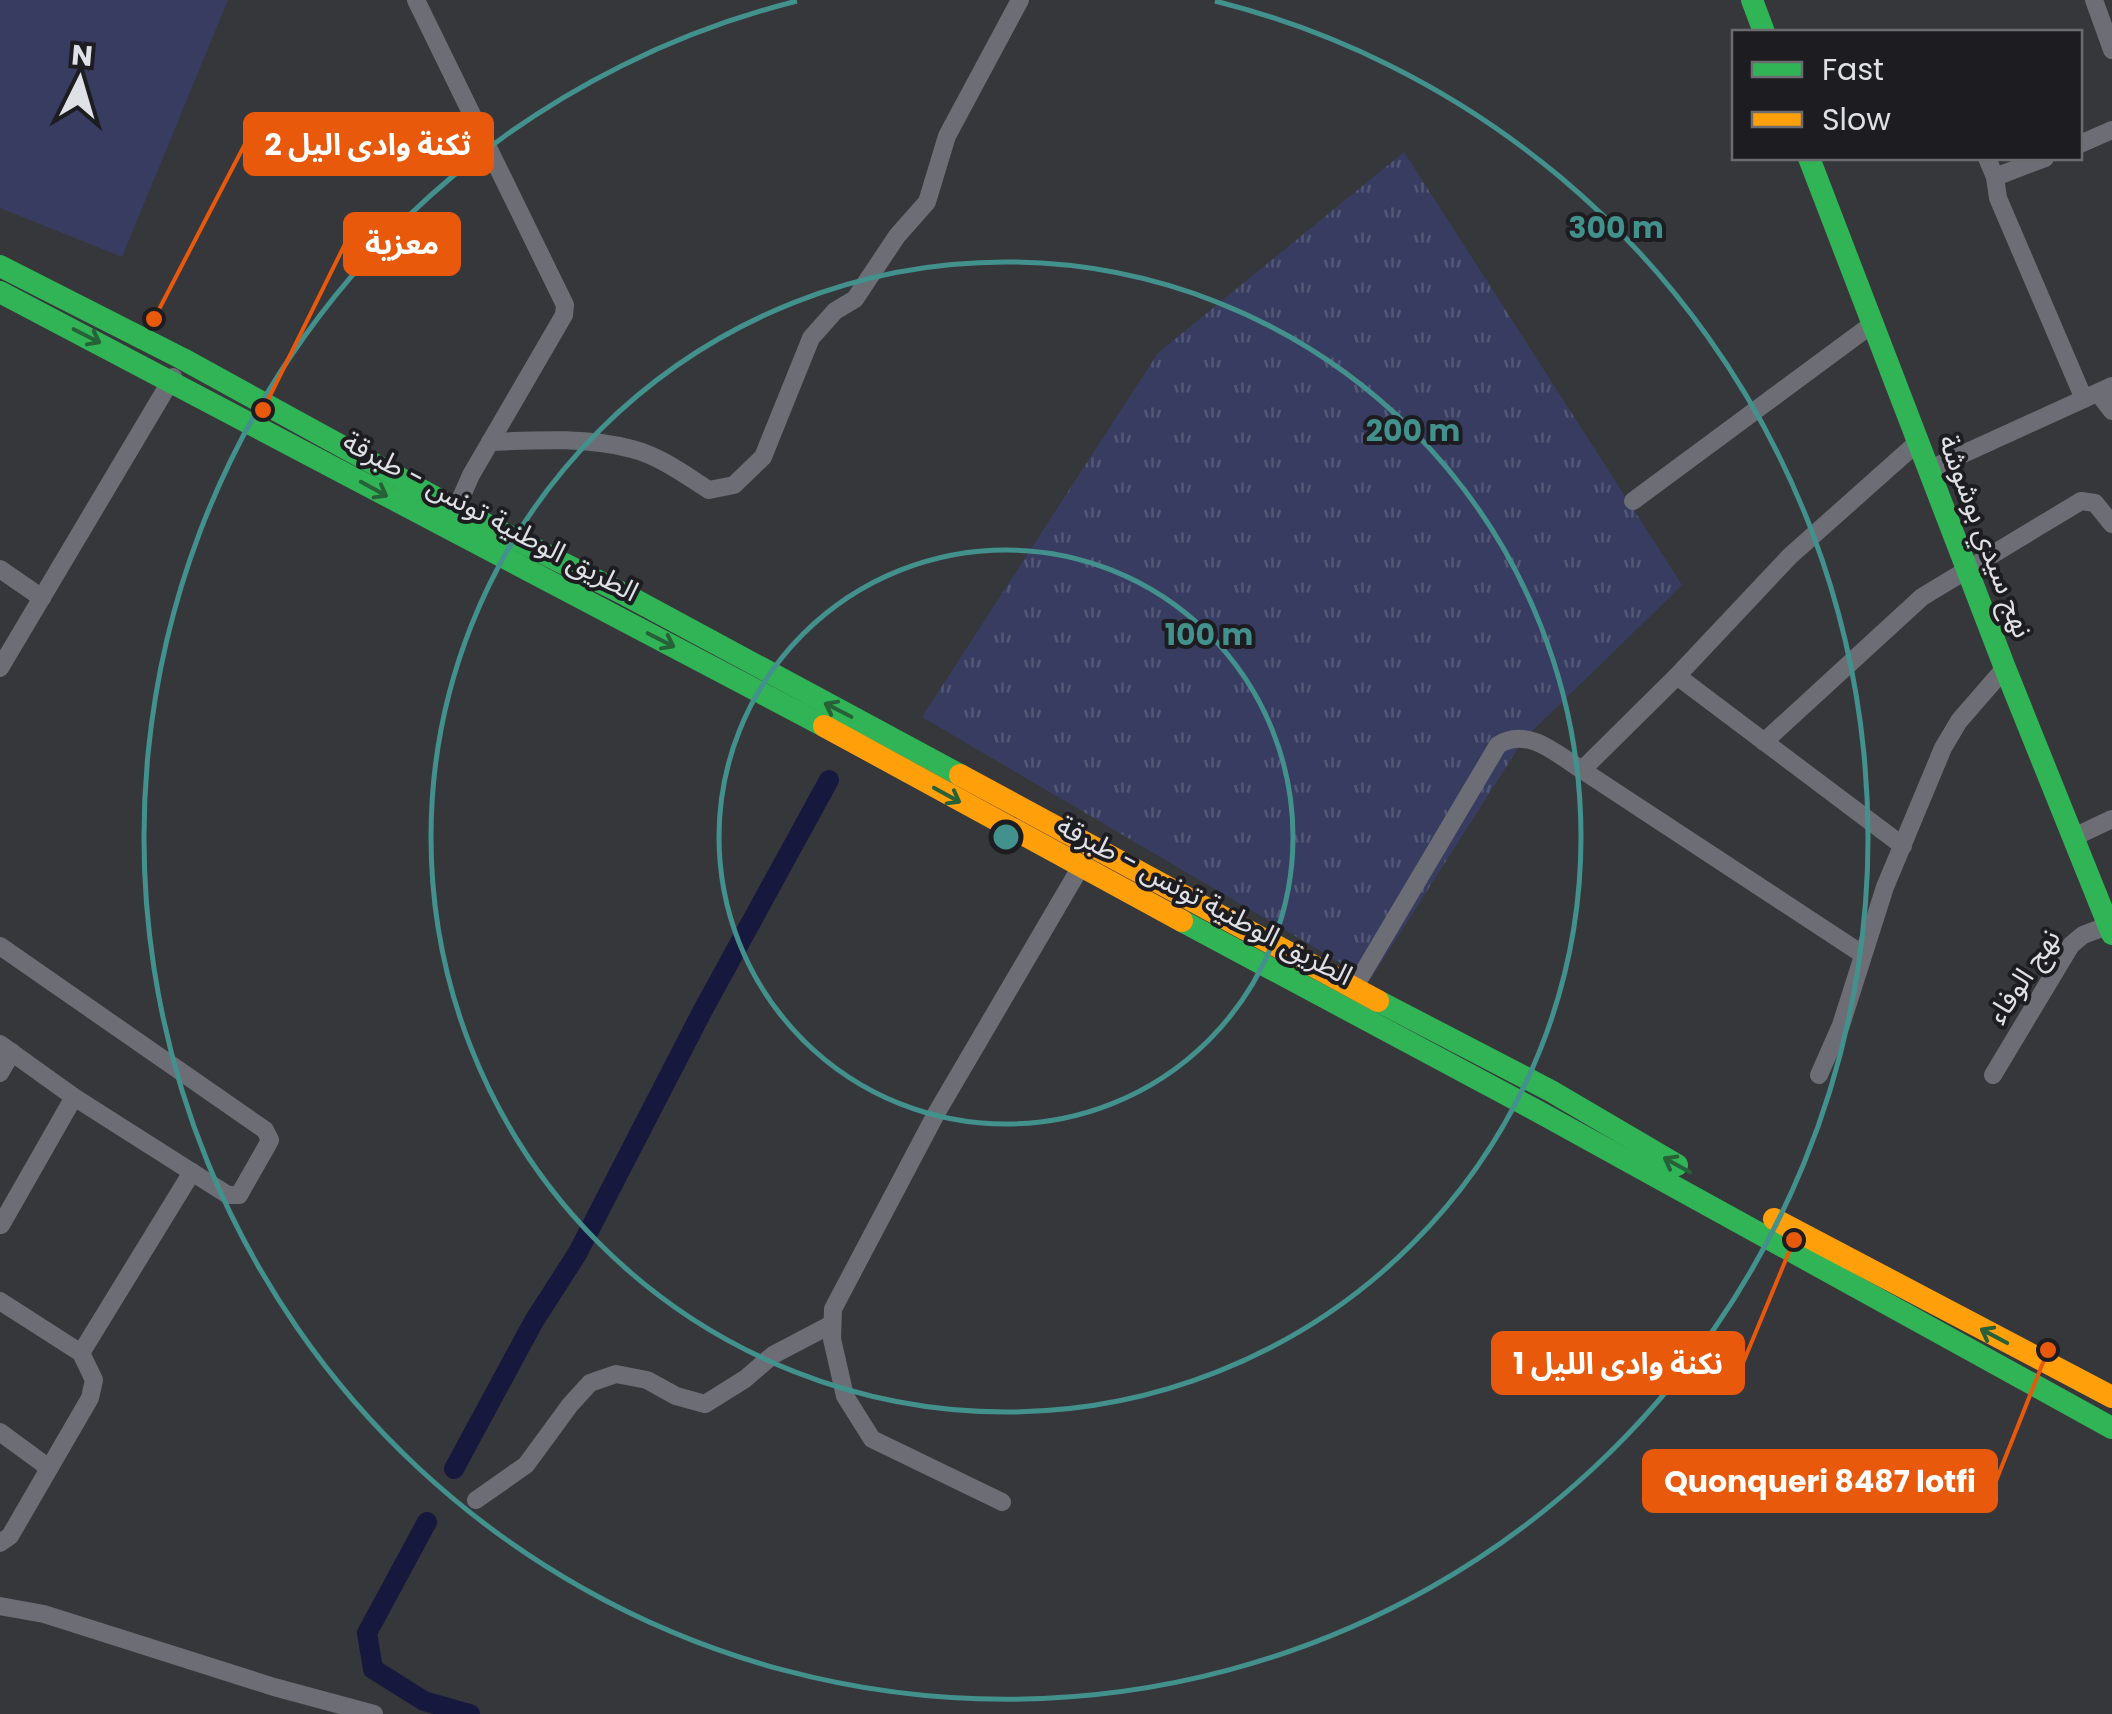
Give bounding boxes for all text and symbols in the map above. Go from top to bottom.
north arrow [30,30,130,130]
legend [1732,30,2082,160]
text: N [70,35,94,76]
text: Fast [1822,48,1884,91]
text: Slow [1822,98,1891,141]
callout: ثكنة وادى اليل 2 [245,114,492,174]
text: ثكنة وادى اليل 2 [265,123,471,166]
text: 300 m [1568,206,1664,249]
callout: معزية [345,214,459,274]
text: معزية [365,222,439,265]
one-way arrow [71,327,101,346]
text: 200 m [1366,409,1460,452]
street label: الطريق الوطنية تونس - طبرقة [336,422,646,611]
street label: نهج سيدي بوشوشة [1927,429,2042,644]
one-way arrow [358,480,388,499]
text: 100 m [1165,613,1253,656]
one-way arrow [646,631,676,650]
one-way arrow [823,700,853,719]
one-way arrow [932,785,962,805]
street label: الطريق الوطنية تونس - طبرقة [1050,806,1360,995]
centre of rings [988,819,1024,855]
street label: نهج الوفاء [1977,921,2070,1032]
one-way arrow [1663,1155,1693,1175]
one-way arrow [1980,1325,2010,1345]
callout: نكنة وادى الليل 1 [1493,1333,1743,1393]
text: نكنة وادى الليل 1 [1513,1342,1723,1385]
callout: Quonqueri 8487 lotfi [1644,1451,1996,1511]
text: Quonqueri 8487 lotfi [1664,1460,1976,1503]

